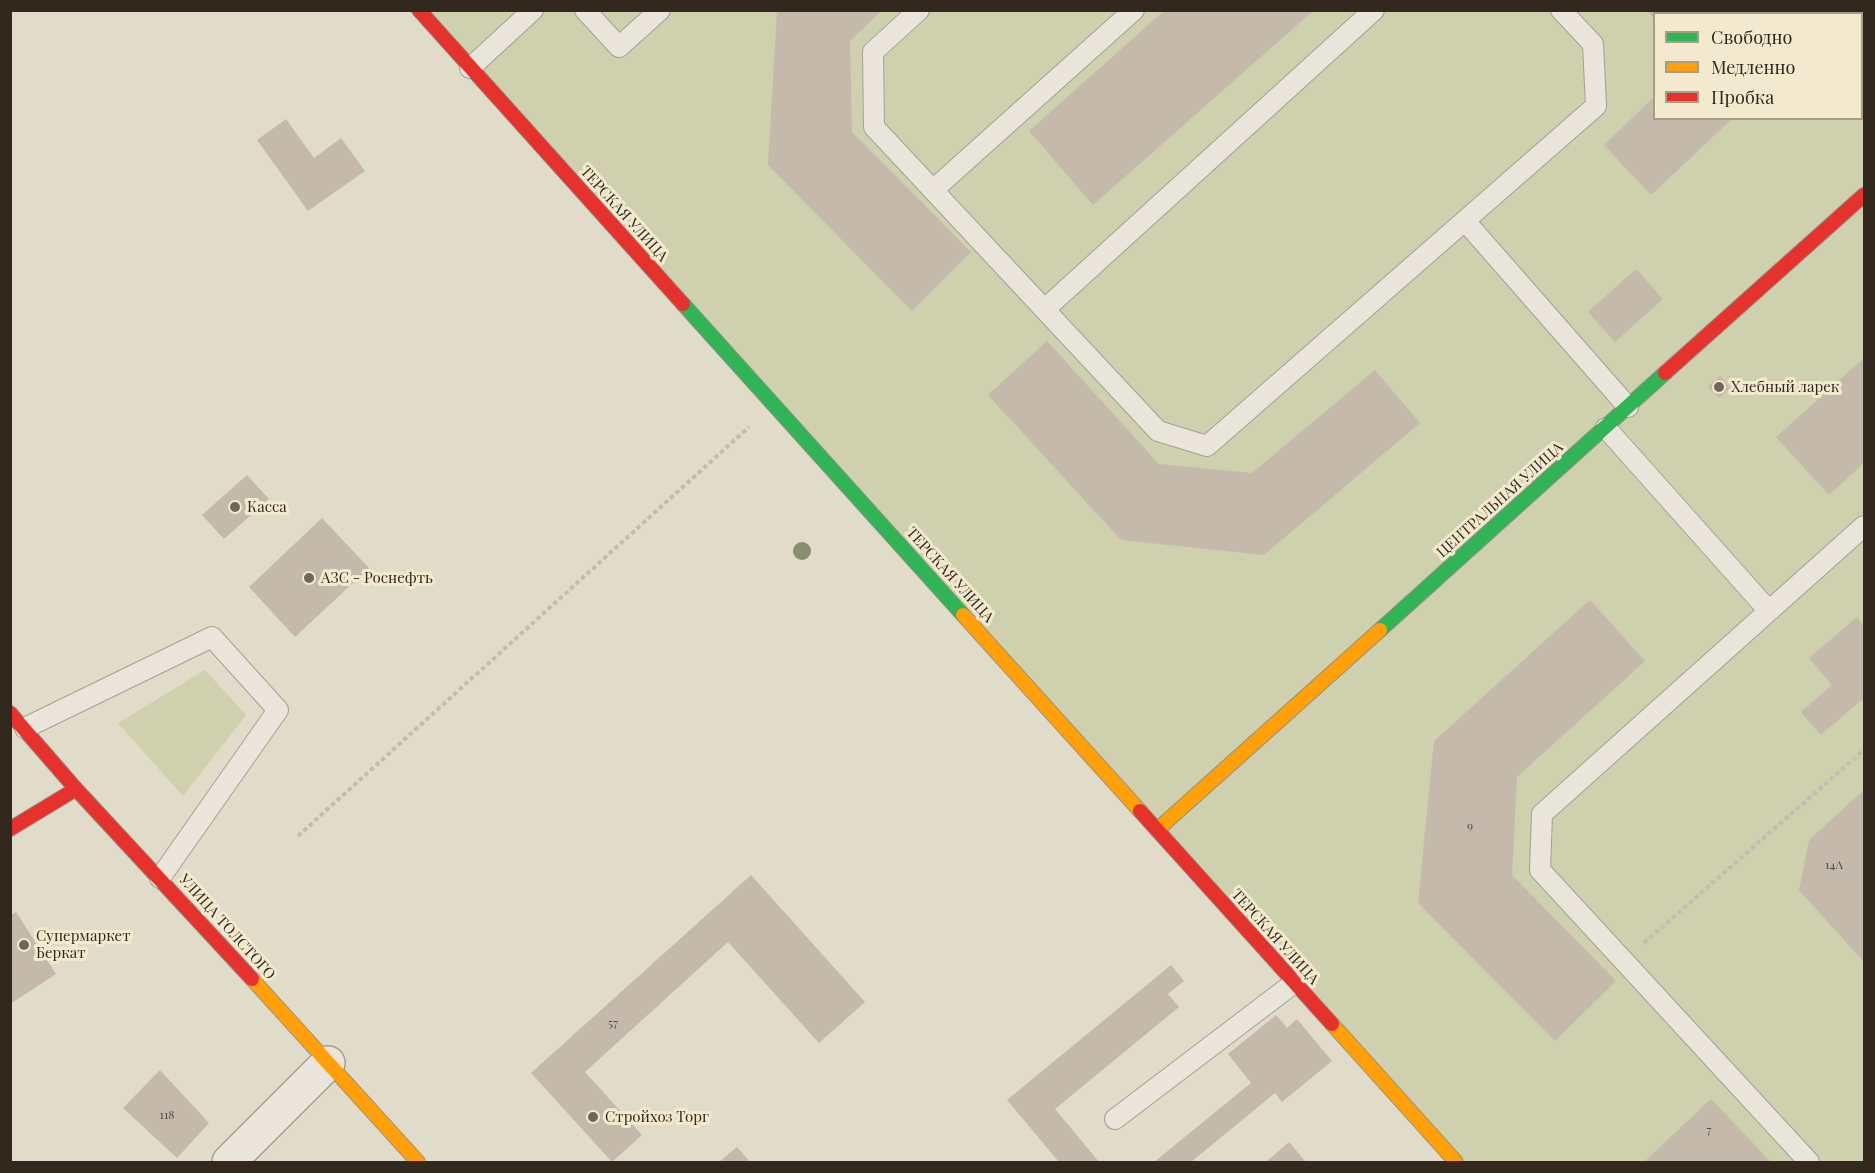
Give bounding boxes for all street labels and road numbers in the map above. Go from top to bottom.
street label: ТЕРСКАЯ УЛИЦА [576,163,672,265]
street label: ЦЕНТРАЛЬНАЯ УЛИЦА [1433,439,1567,561]
street label: ТЕРСКАЯ УЛИЦА [902,524,998,626]
street label: УЛИЦА ТОЛСТОГО [175,871,279,983]
street label: ТЕРСКАЯ УЛИЦА [1227,886,1323,988]

